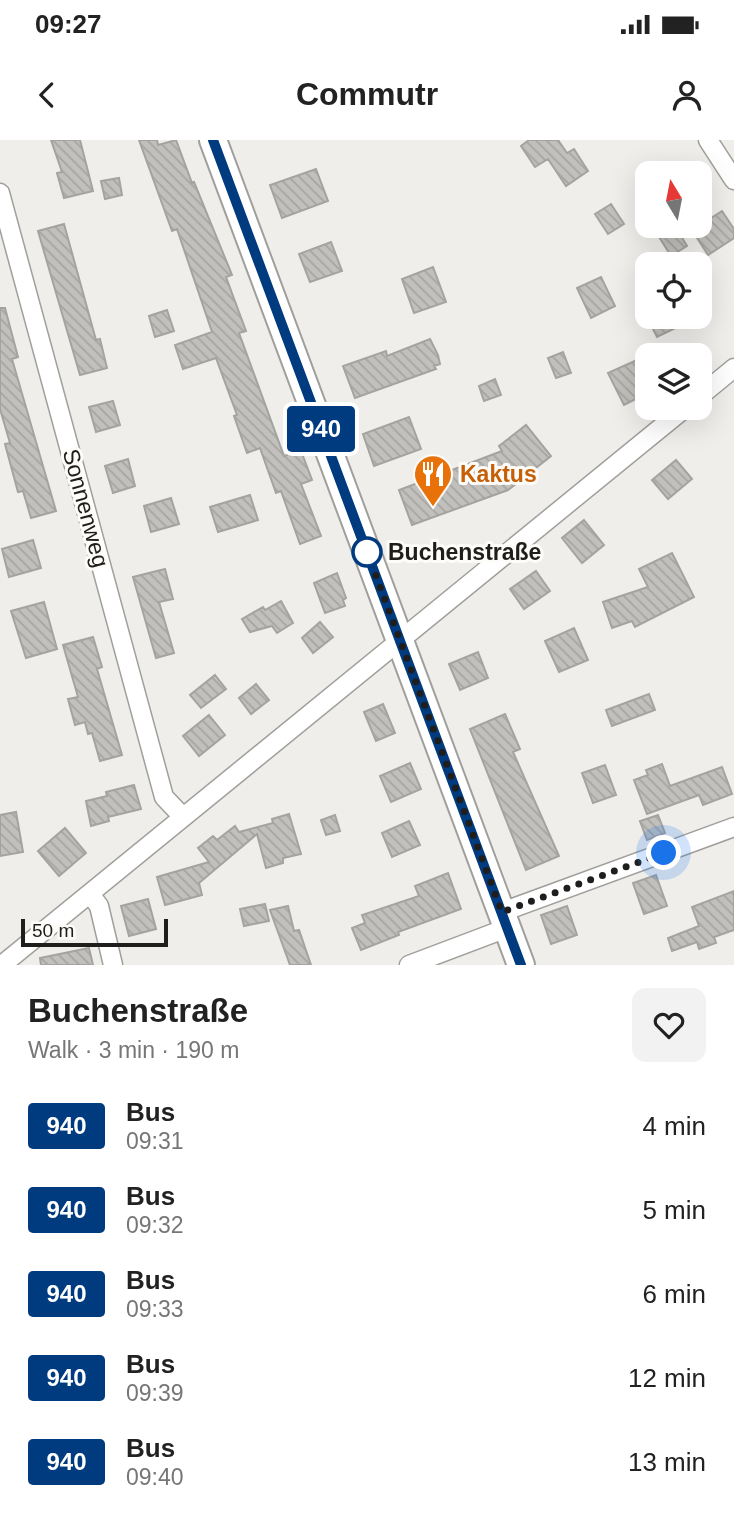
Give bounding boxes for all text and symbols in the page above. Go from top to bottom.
text: 09:27 [35,9,102,39]
icon: back [28,76,66,114]
text: Commutr [296,76,438,112]
icon: person [668,76,706,114]
north arrow [635,161,712,238]
map controls [635,161,712,420]
button: locate [635,252,712,329]
button: layers [635,343,712,420]
line badge: 940 [281,406,361,452]
text: 940 [301,415,341,442]
street label: Sonnenweg [58,446,114,570]
restaurant icon: Kaktus [412,453,454,508]
place label: Kaktus [460,461,537,487]
marker: Buchenstraße [352,537,382,567]
place label: Buchenstraße [388,539,541,565]
your location [646,835,681,870]
scale bar [21,916,168,948]
text: 50 m [32,920,74,941]
button: heart [632,988,706,1062]
text: Buchenstraße [28,992,248,1029]
text: Walk · 3 min · 190 m [28,1037,239,1063]
text: Bus [126,1097,175,1127]
text: 4 min [642,1111,706,1141]
text: 940 [46,1112,87,1139]
text: 09:31 [126,1128,184,1154]
text: Bus [126,1181,175,1211]
text: 5 min [642,1195,706,1225]
text: 940 [46,1196,87,1223]
text: 09:32 [126,1212,184,1238]
text: Bus [126,1265,175,1295]
text: 6 min [642,1279,706,1309]
text: 940 [46,1280,87,1307]
text: 09:33 [126,1296,184,1322]
text: Bus [126,1349,175,1379]
text: 12 min [628,1363,706,1393]
text: 940 [46,1364,87,1391]
text: 09:39 [126,1380,184,1406]
text: Bus [126,1433,175,1463]
text: 13 min [628,1447,706,1477]
text: 940 [46,1448,87,1475]
text: 09:40 [126,1464,184,1490]

